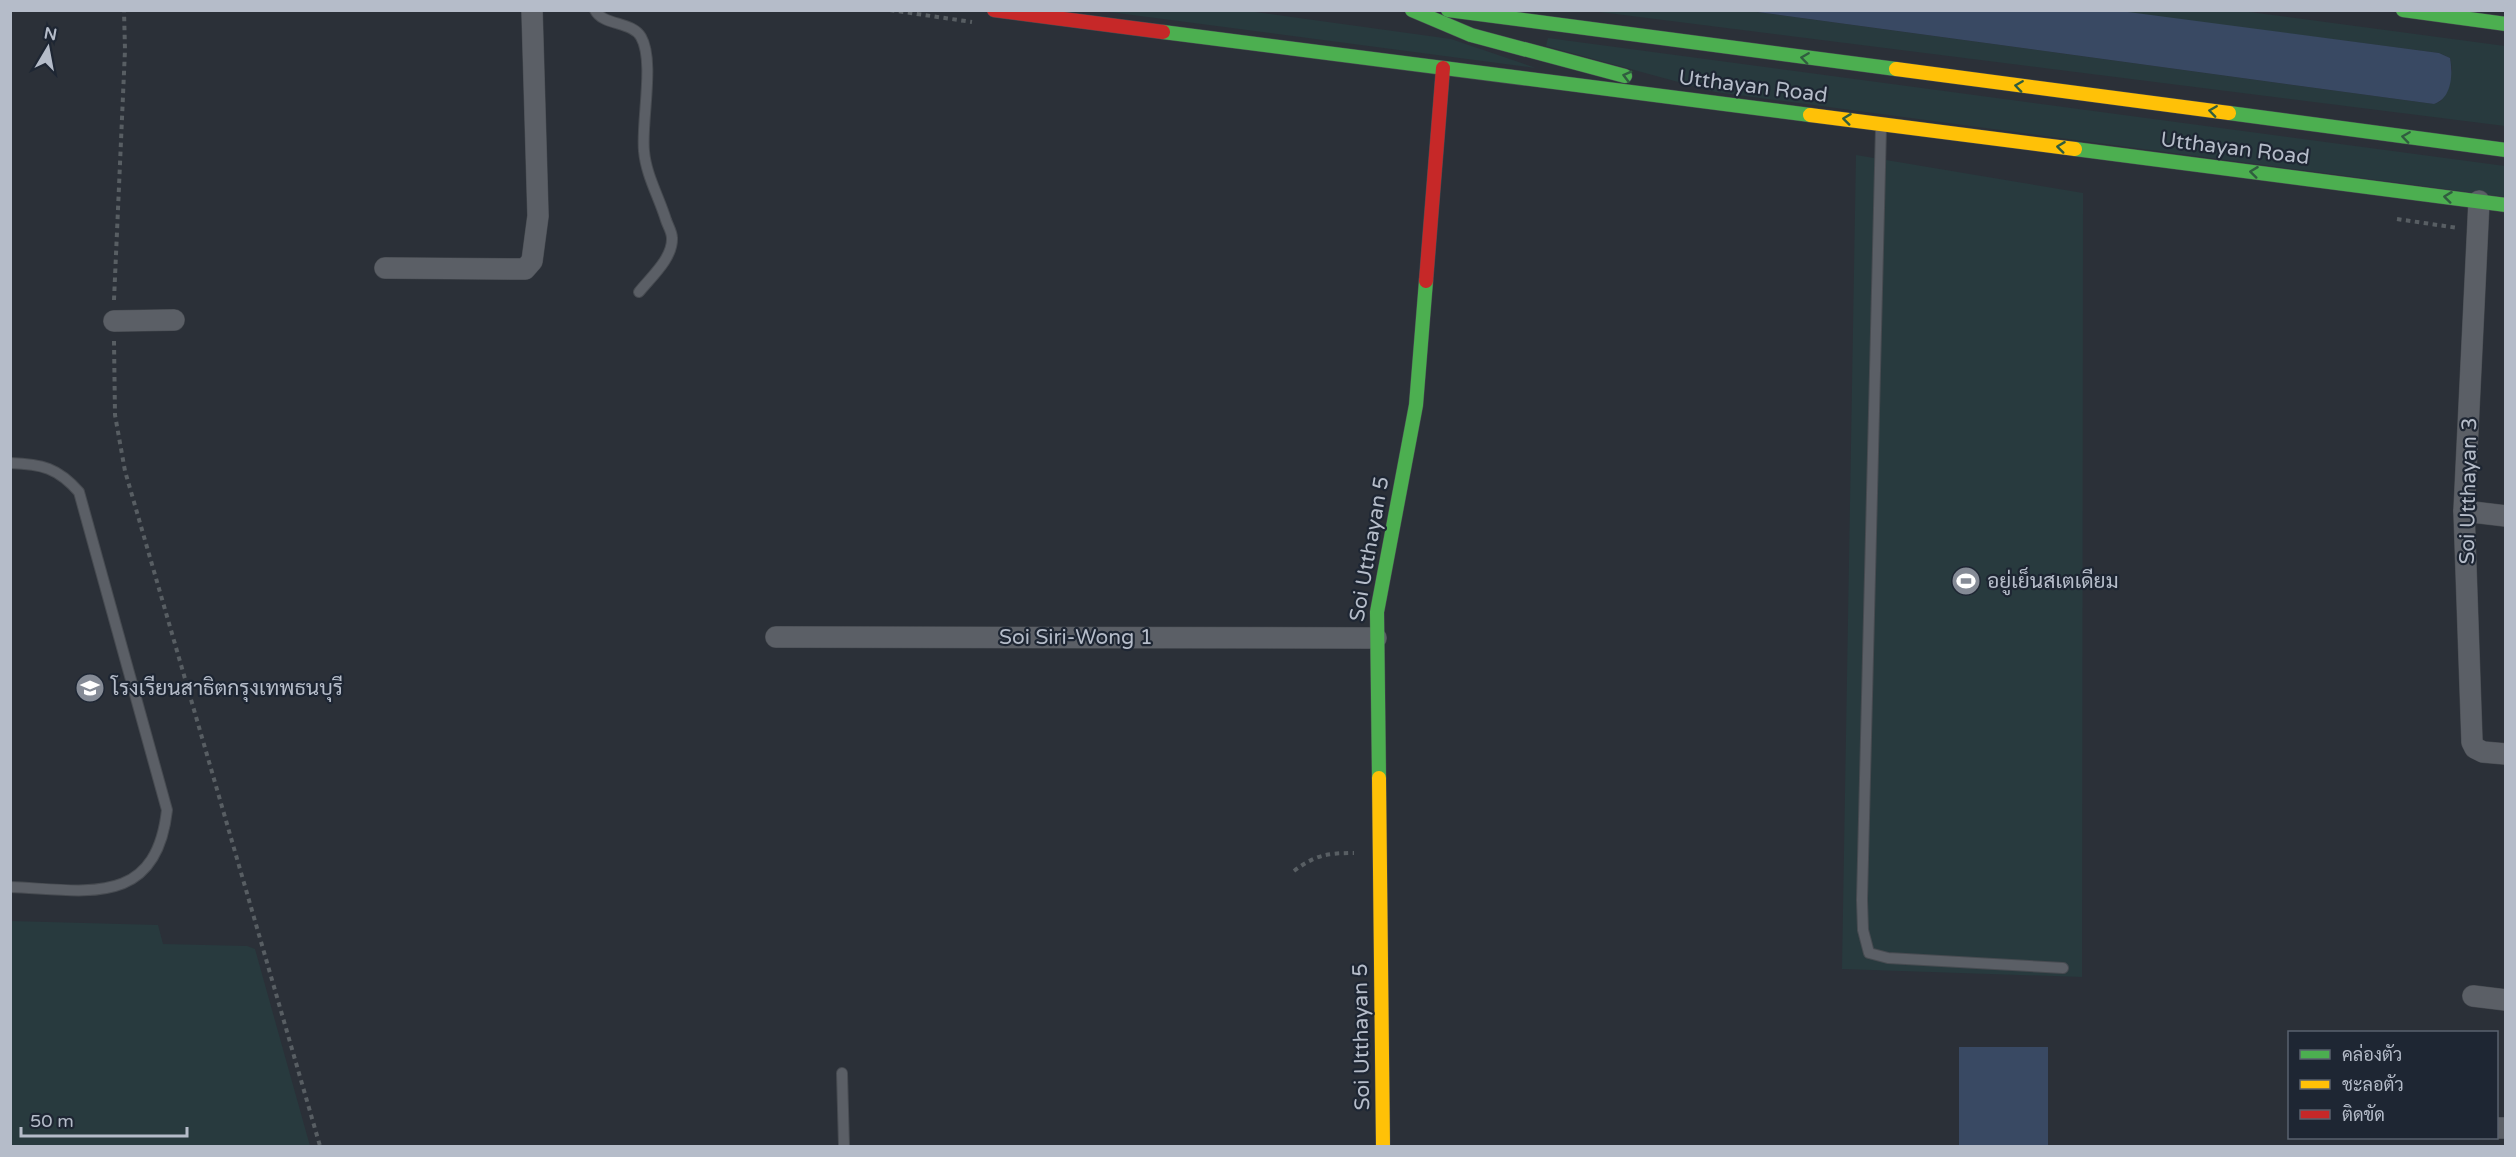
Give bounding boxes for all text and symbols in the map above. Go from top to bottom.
north arrow [18,18,78,78]
text: N [42,23,58,45]
one-way arrow [1800,52,1810,64]
street label: Utthayan Road [1677,65,1829,108]
one-way arrow [1622,71,1633,83]
one-way arrow [2015,80,2024,93]
one-way arrow [2208,106,2217,118]
one-way arrow [1842,114,1851,126]
street label: Utthayan Road [2159,127,2311,170]
one-way arrow [2401,131,2410,144]
one-way arrow [2056,141,2065,154]
one-way arrow [2250,166,2259,179]
one-way arrow [2443,191,2452,204]
street label: Soi Utthayan 3 [2455,417,2482,565]
street label: Soi Utthayan 5 [1344,475,1395,624]
sports icon: อยู่เย็นสเตเดียม [1950,565,1982,597]
place label: อยู่เย็นสเตเดียม [1987,566,2119,596]
street label: Soi Siri-Wong 1 [999,625,1153,650]
school or university icon: โรงเรียนสาธิตกรุงเทพธนบุรี [74,672,106,704]
place label: โรงเรียนสาธิตกรุงเทพธนบุรี [110,675,343,702]
street label: Soi Utthayan 5 [1348,963,1375,1111]
legend [2288,1031,2498,1139]
text: คล่องตัว [2342,1043,2402,1066]
text: ชะลอตัว [2342,1074,2404,1096]
scale bar [21,1100,188,1138]
text: ติดขัด [2342,1104,2385,1126]
text: 50 m [30,1110,74,1132]

